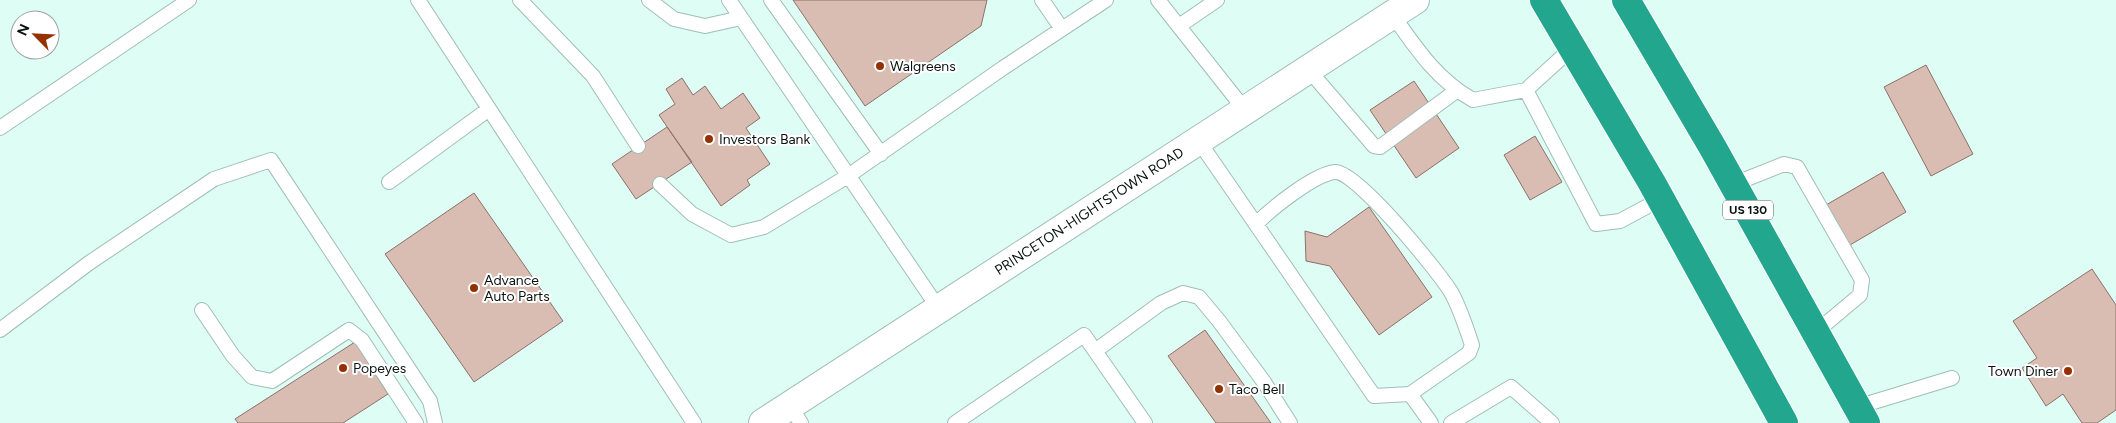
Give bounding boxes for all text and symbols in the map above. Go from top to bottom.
north arrow [10,10,60,60]
text: N [14,22,34,38]
place label: Walgreens [890,58,956,75]
marker: Walgreens [874,60,886,72]
place label: Investors Bank [719,131,810,148]
marker: Investors Bank [703,133,715,145]
street label: PRINCETON-HIGHTSTOWN ROAD [992,144,1187,279]
road number: US 130 [1723,200,1773,220]
place label: Advance Auto Parts [484,272,550,305]
marker: Advance Auto Parts [468,282,480,294]
place label: Popeyes [353,360,406,377]
marker: Popeyes [337,362,349,374]
place label: Town Diner [1988,363,2058,380]
marker: Town Diner [2062,365,2074,377]
place label: Taco Bell [1229,381,1285,398]
marker: Taco Bell [1213,383,1225,395]

